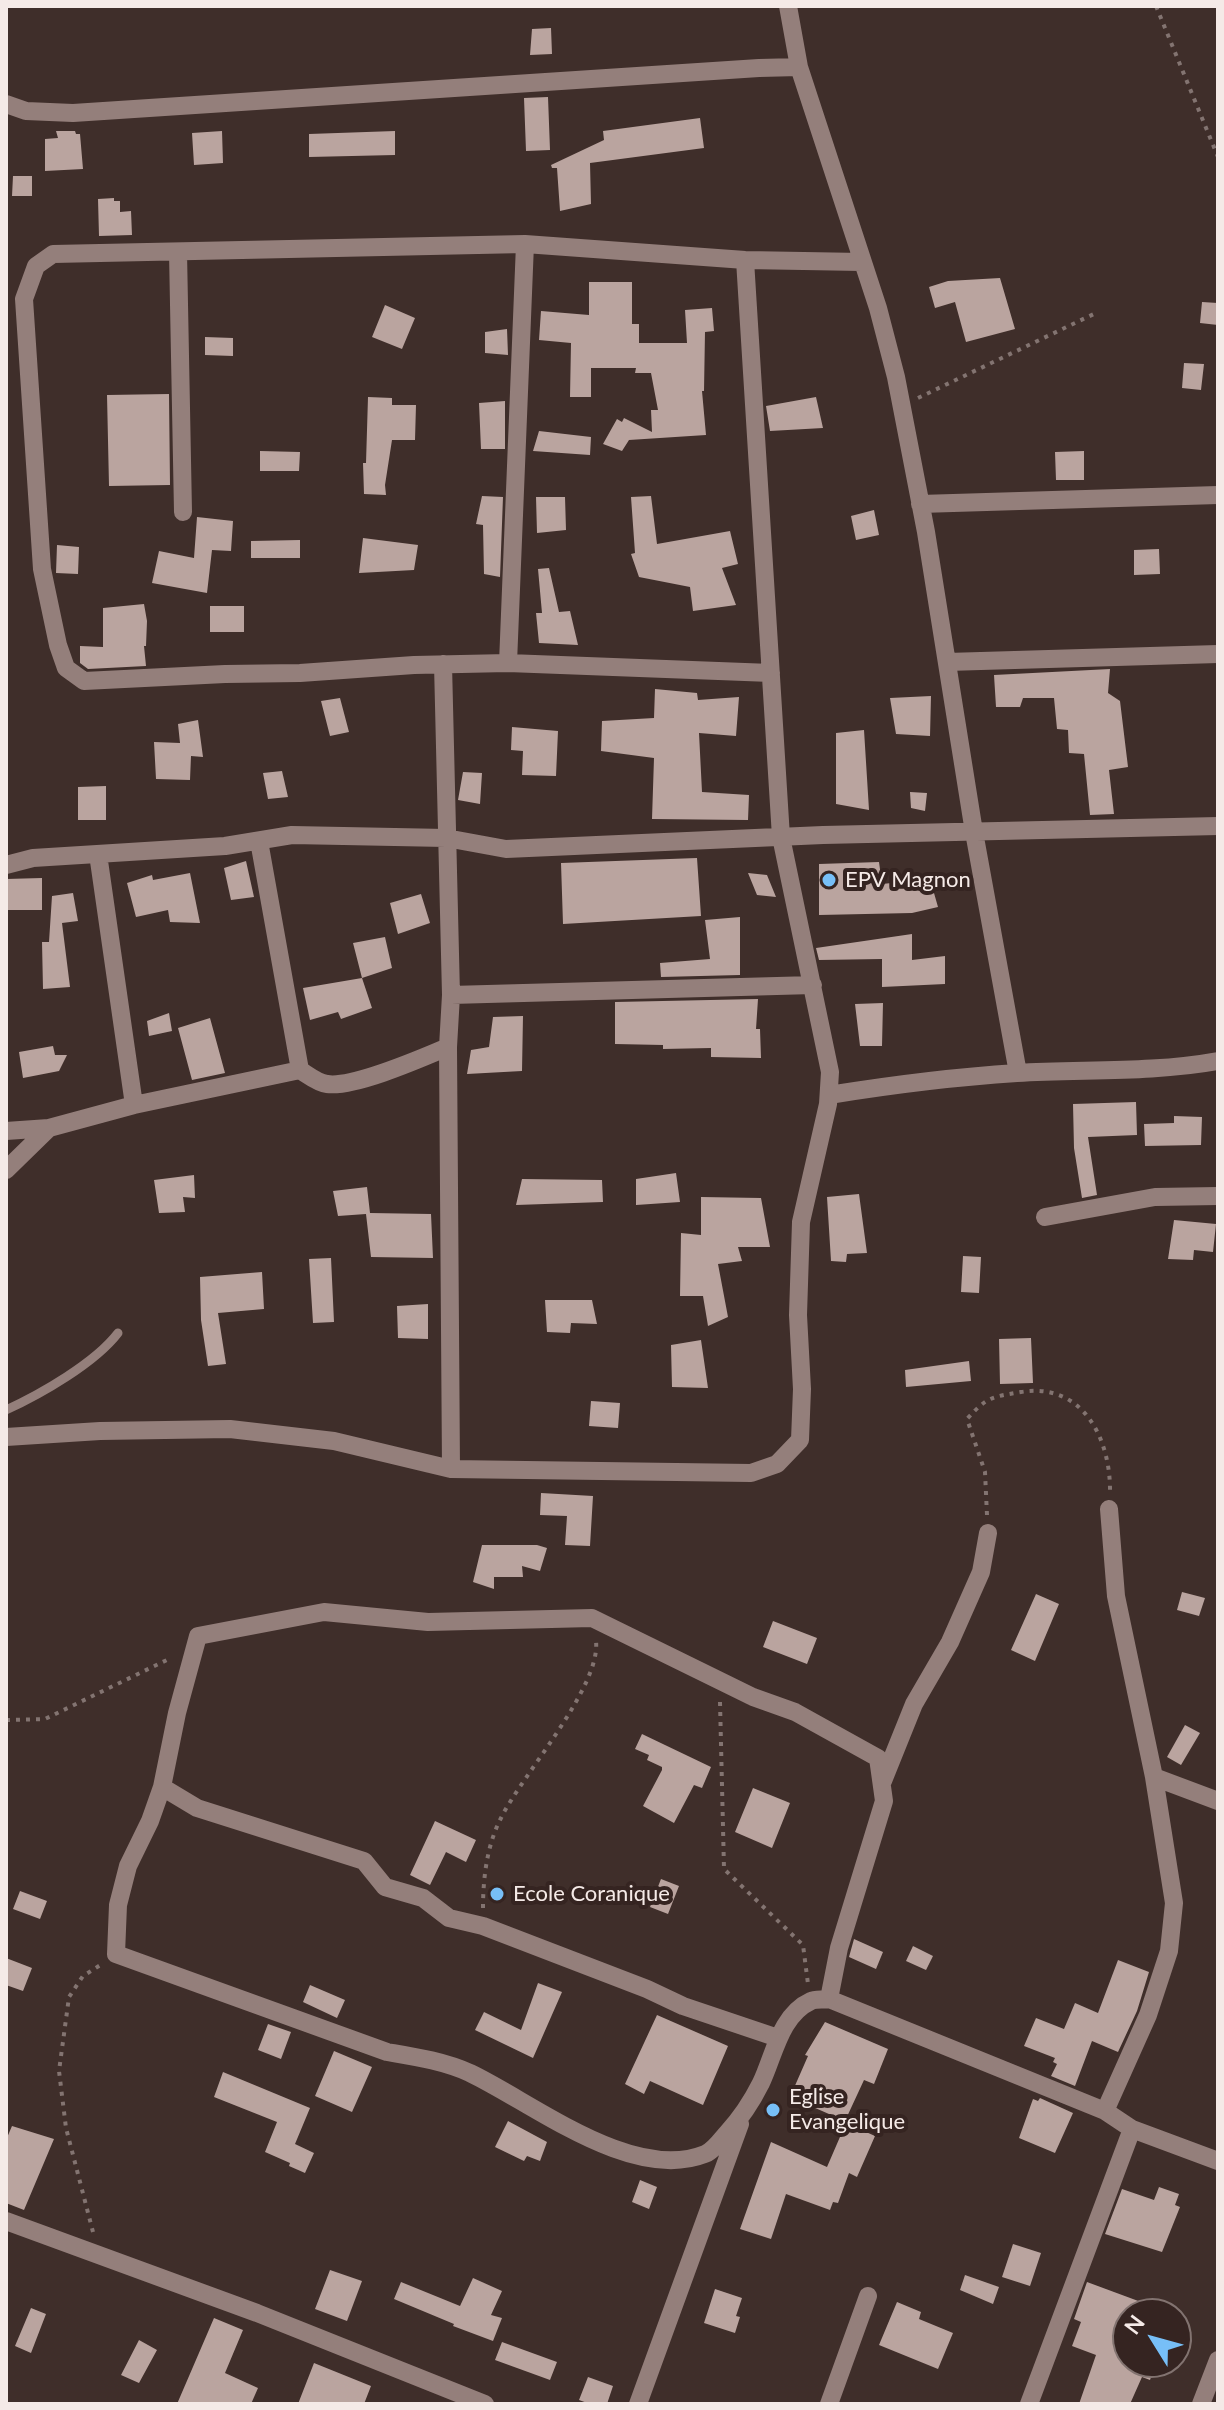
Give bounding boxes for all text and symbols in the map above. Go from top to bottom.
place label: EPV Magnon [845,867,971,893]
marker: EPV Magnon [820,871,838,889]
place label: Ecole Coranique [513,1881,670,1907]
marker: Ecole Coranique [488,1885,506,1903]
place label: Eglise Evangelique [789,2084,905,2136]
marker: Eglise Evangelique [764,2101,782,2119]
north arrow [1112,2298,1192,2378]
text: N [1118,2310,1150,2339]

